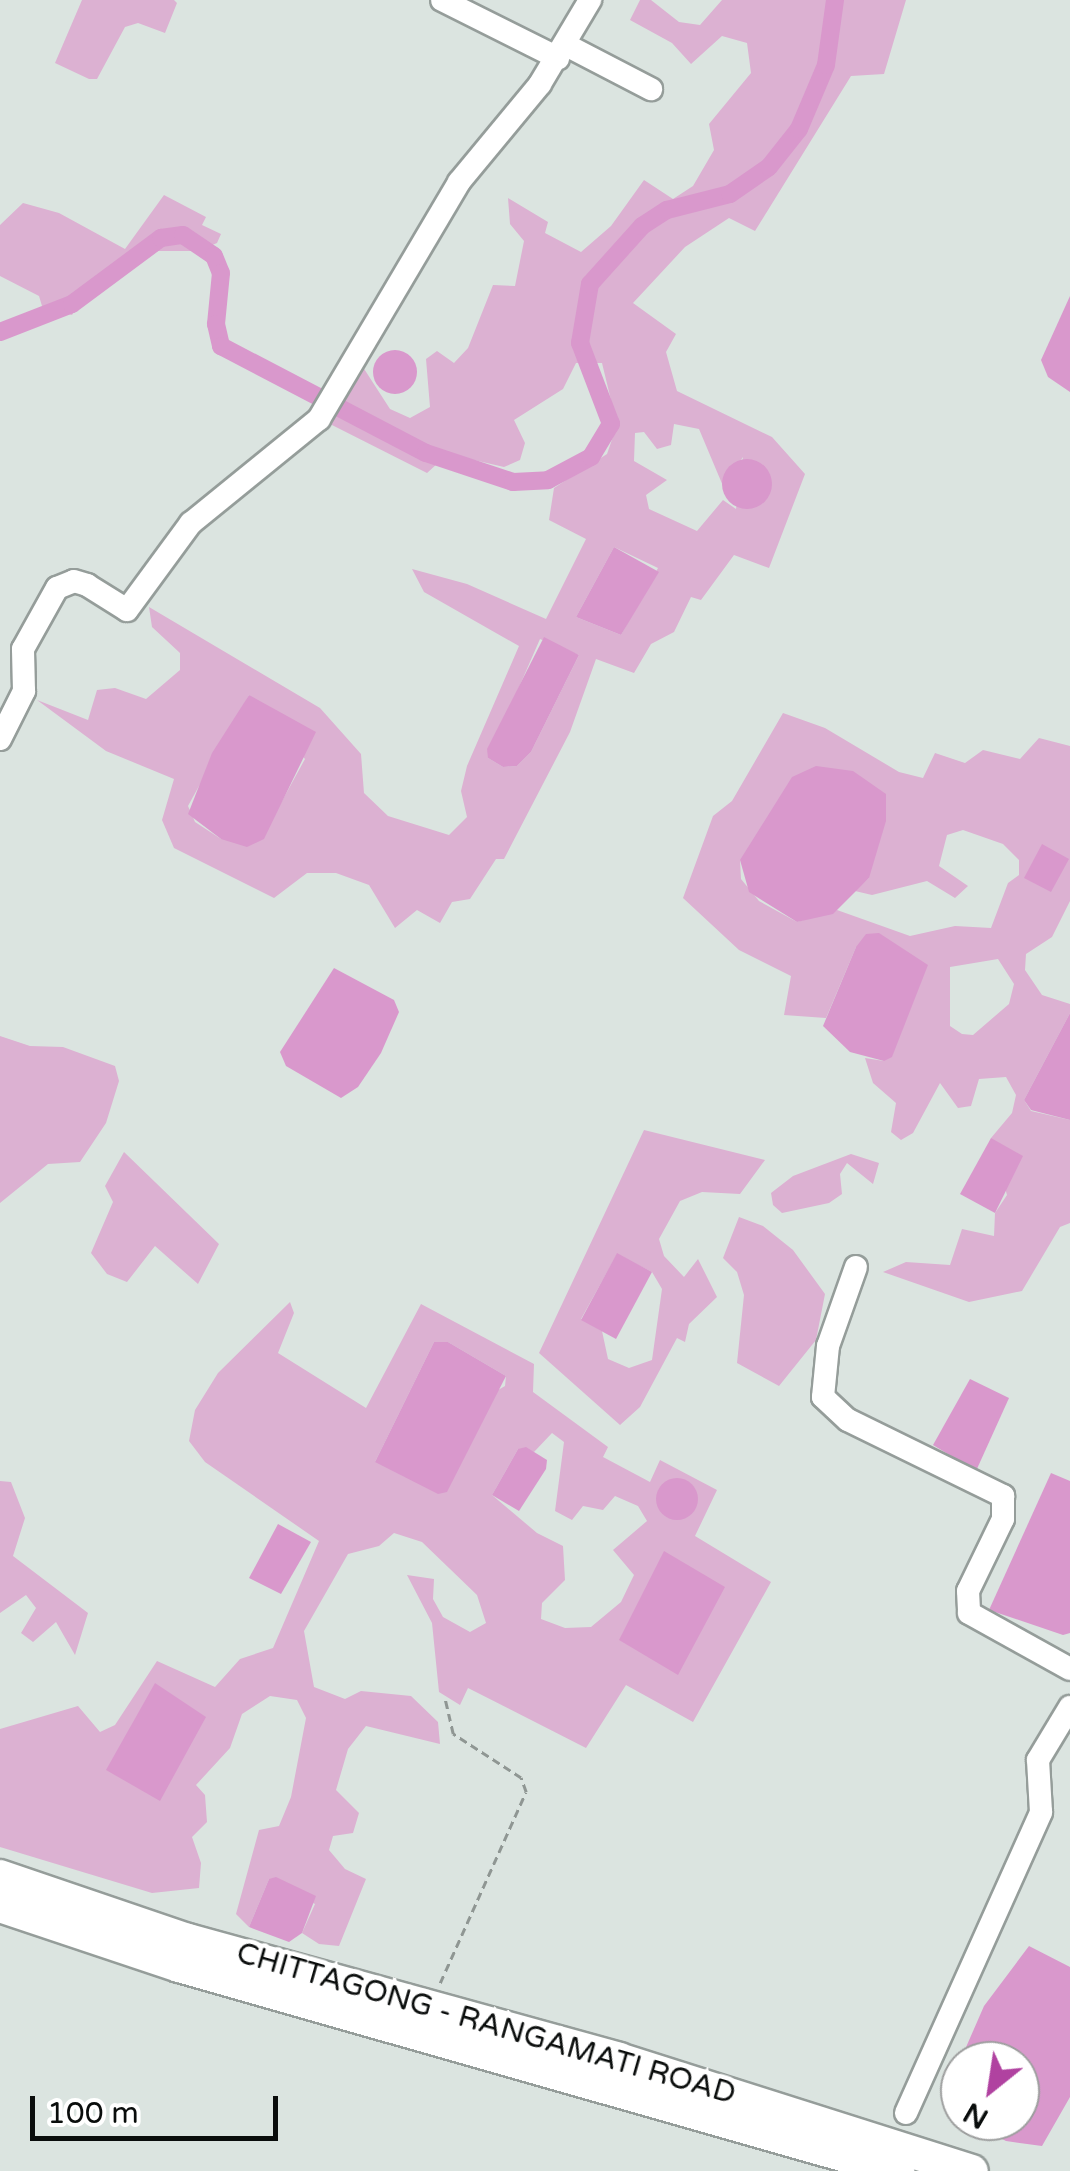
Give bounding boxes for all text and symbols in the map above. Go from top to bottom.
street label: CHITTAGONG - RANGAMATI ROAD [232,1935,740,2113]
north arrow [940,2041,1040,2141]
scale bar [35,2076,282,2138]
text: 100 m [47,2095,139,2132]
text: N [958,2095,994,2136]

